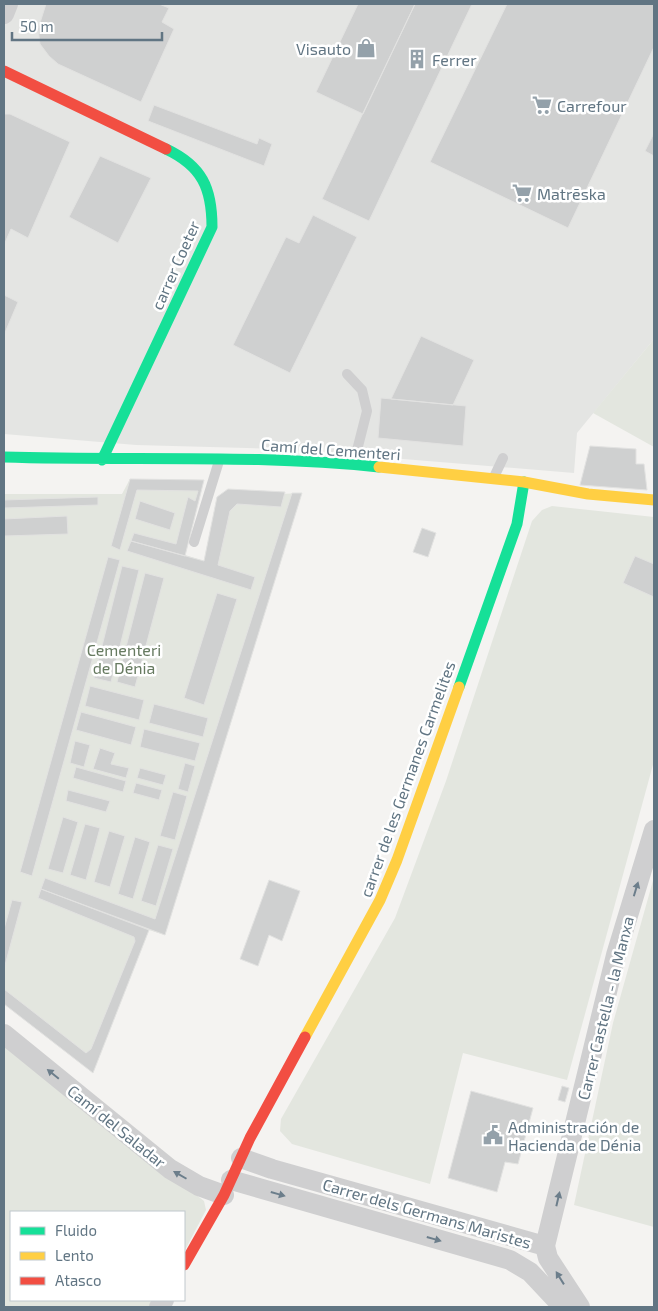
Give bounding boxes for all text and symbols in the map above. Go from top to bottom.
scale bar [12,10,162,42]
text: 50 m [20,17,54,35]
shop icon: Visauto [355,37,377,59]
place label: Visauto [296,39,351,58]
building icon: Ferrer [406,48,428,70]
place label: Ferrer [432,50,477,69]
supermarket icon: Carrefour [531,94,553,116]
place label: Carrefour [557,96,627,115]
supermarket icon: Matrēska [511,182,533,204]
place label: Matrēska [537,184,606,203]
street label: carrer Coeter [147,217,203,312]
street label: Camí del Cementeri [261,435,401,463]
park label: Cementeri de Dénia [87,640,161,677]
street label: carrer de les Germanes Carmelites [355,658,459,900]
one-way arrow [633,881,641,896]
street label: Carrer Castella - la Manxa [573,914,637,1102]
one-way arrow [47,1068,60,1079]
street label: Camí del Saladar [64,1081,170,1172]
place label: Administración de Hacienda de Dénia [508,1117,641,1154]
public building icon: Administración de Hacienda de Dénia [482,1124,504,1146]
one-way arrow [173,1170,186,1179]
street label: Carrer dels Germans Maristes [321,1174,533,1252]
one-way arrow [270,1190,285,1198]
one-way arrow [554,1191,562,1206]
legend [10,1211,185,1301]
text: Fluido [55,1221,97,1239]
one-way arrow [427,1235,442,1243]
text: Lento [55,1246,94,1264]
text: Atasco [55,1271,101,1289]
one-way arrow [556,1271,565,1284]

